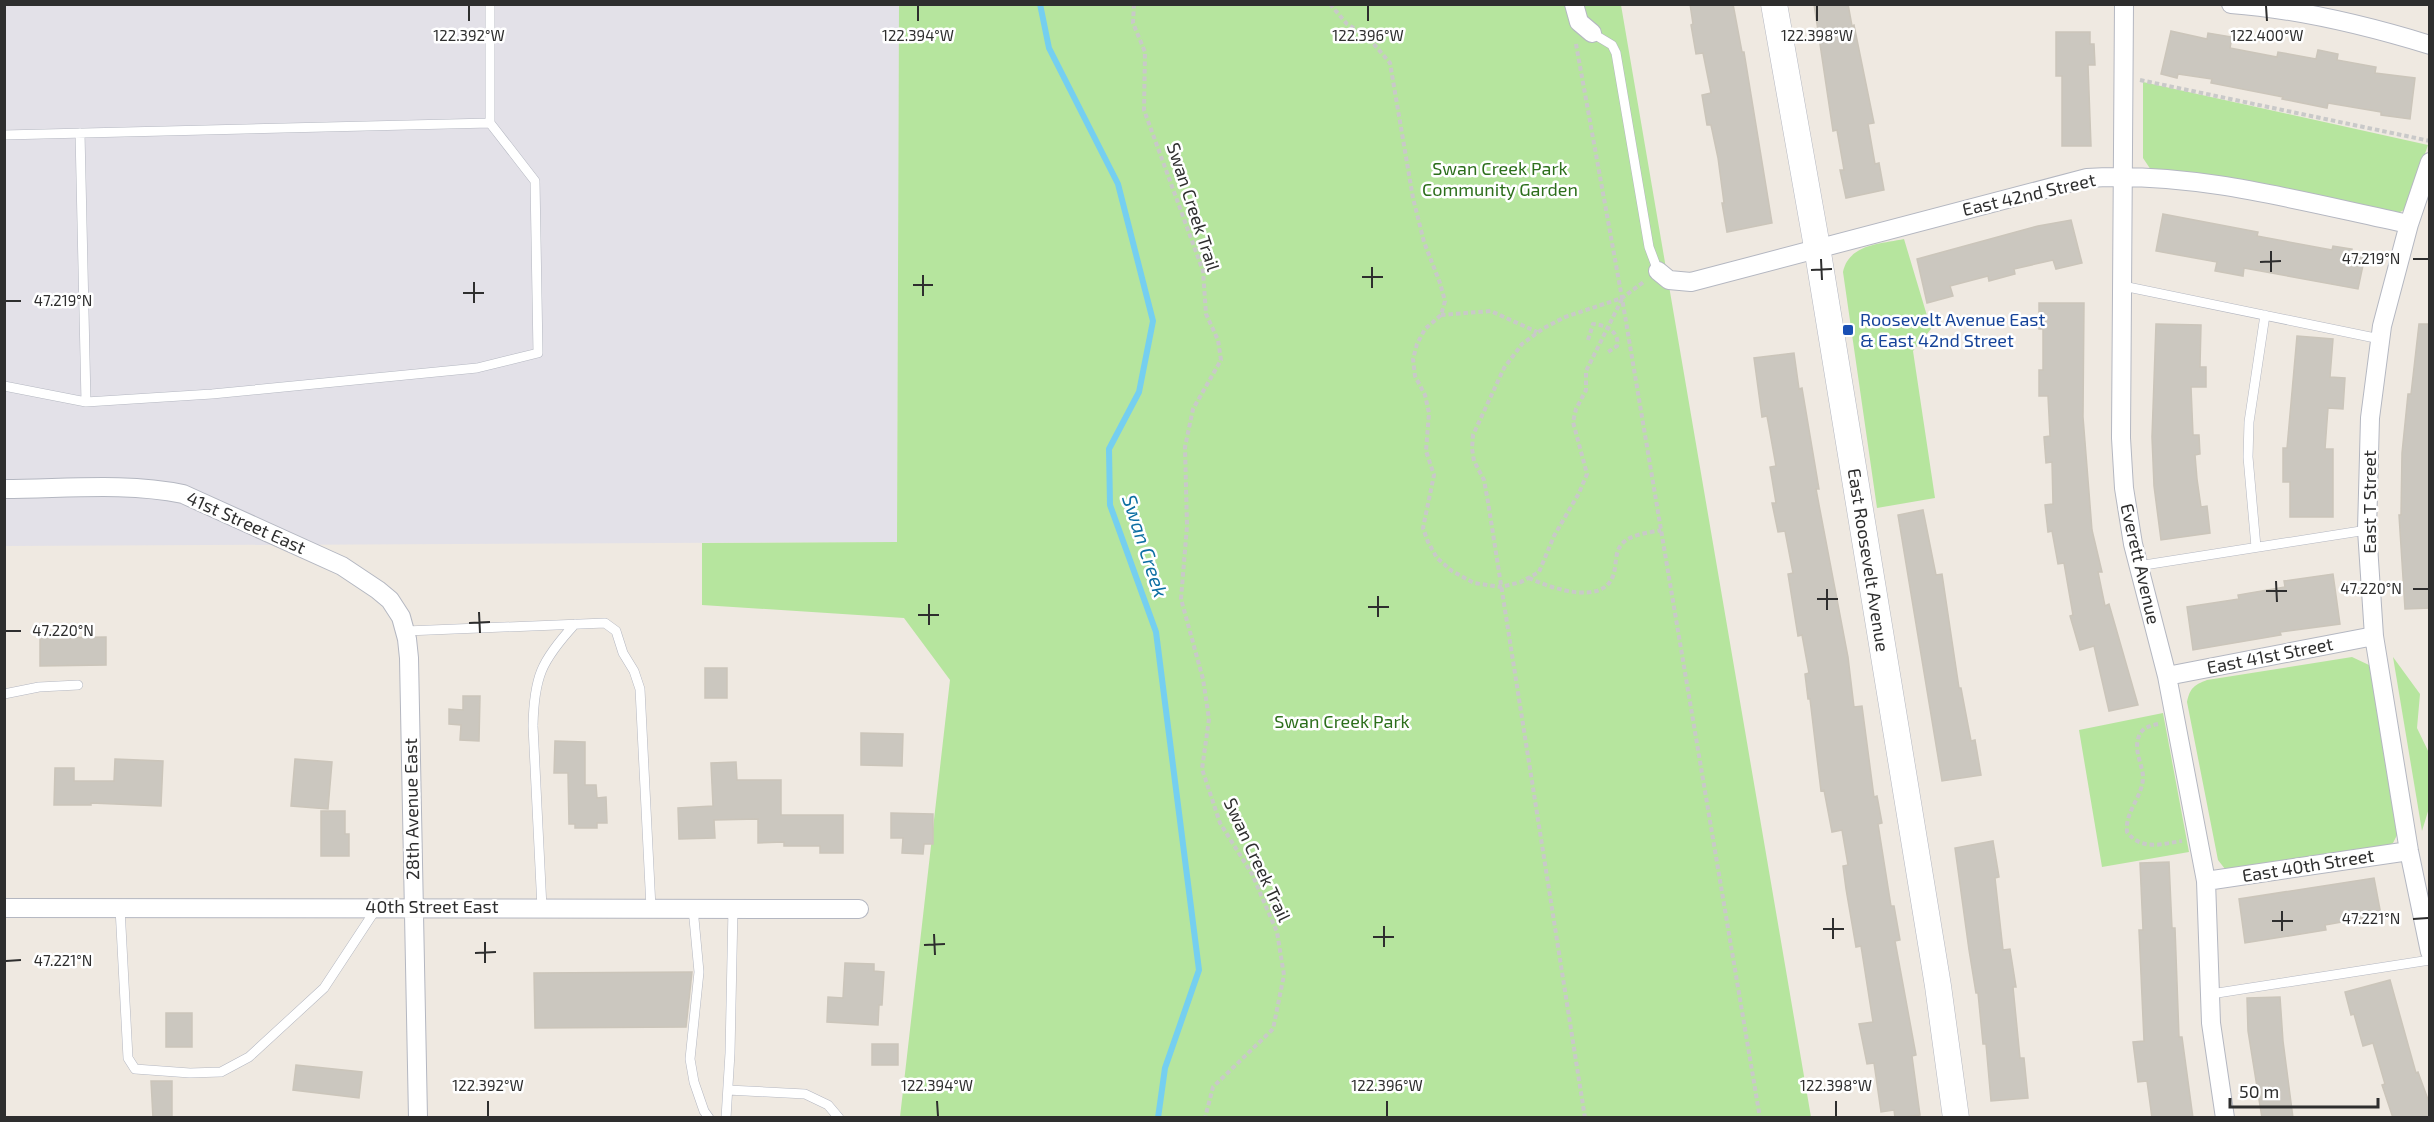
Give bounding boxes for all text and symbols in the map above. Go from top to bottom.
text: 122.392°W [433,26,505,44]
text: 122.394°W [882,26,954,44]
text: 122.396°W [1332,26,1404,44]
text: 122.398°W [1781,26,1853,44]
text: 122.400°W [2230,26,2304,44]
street label: Swan Creek Trail [1163,140,1225,274]
park label: Swan Creek Park Community Garden [1422,157,1578,200]
street label: East 42nd Street [1960,168,2098,220]
text: 47.219°N [2342,249,2400,267]
text: 47.219°N [34,291,92,309]
place label: Roosevelt Avenue East & East 42nd Street [1860,308,2045,351]
marker: Roosevelt Avenue East & East 42nd Street [1841,323,1855,337]
street label: East T Street [2358,450,2380,554]
street label: East Roosevelt Avenue [1844,467,1894,653]
street label: 41st Street East [183,486,310,558]
water label: Swan Creek [1118,491,1174,600]
street label: Everett Avenue [2116,501,2166,626]
text: 47.220°N [2340,579,2402,597]
text: 47.220°N [32,621,94,639]
street label: East 41st Street [2205,632,2335,678]
park label: Swan Creek Park [1274,710,1410,732]
street label: 28th Avenue East [399,738,423,880]
street label: Swan Creek Trail [1220,794,1296,926]
street label: East 40th Street [2240,844,2376,886]
street label: 40th Street East [365,895,499,917]
text: 47.221°N [2342,909,2400,927]
text: 47.221°N [34,951,92,969]
scale bar [2230,1071,2378,1109]
text: 122.392°W [452,1076,524,1094]
text: 122.394°W [901,1076,973,1094]
text: 122.396°W [1351,1076,1423,1094]
text: 122.398°W [1800,1076,1872,1094]
text: 50 m [2239,1080,2279,1102]

